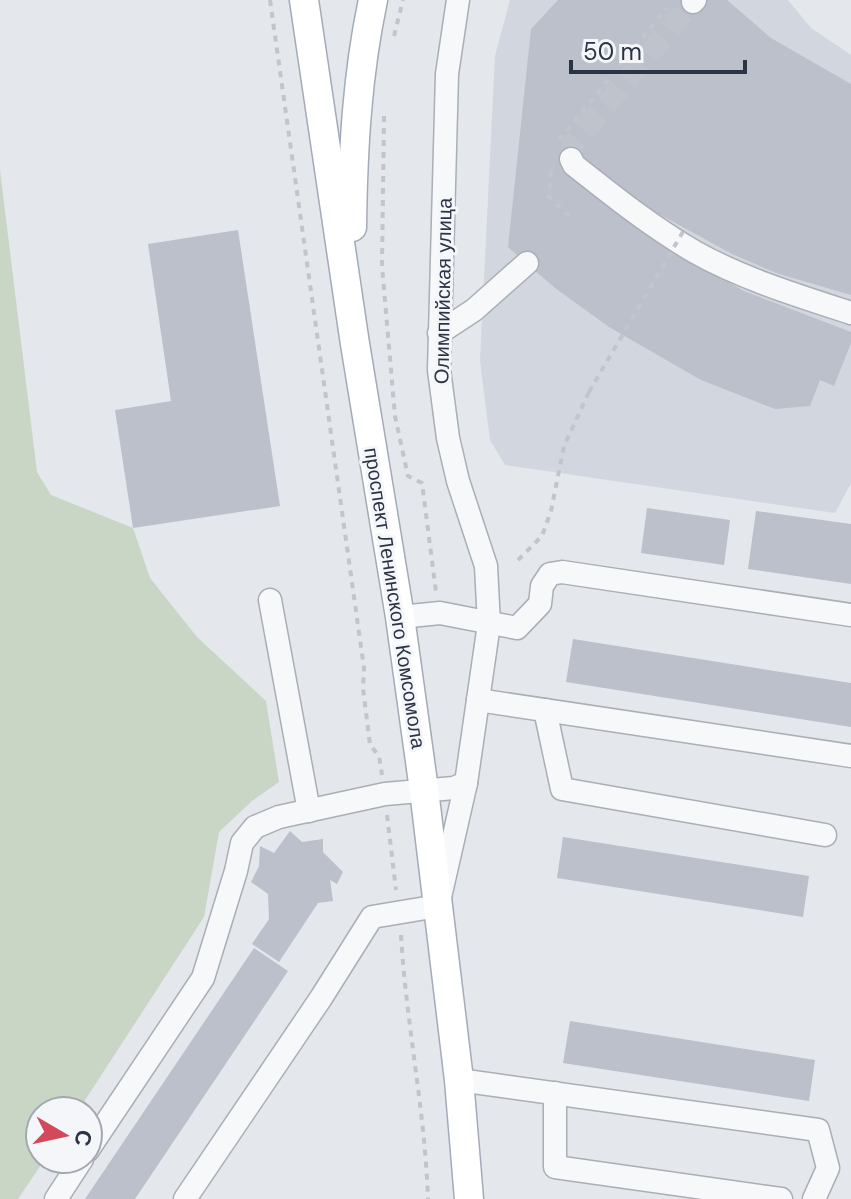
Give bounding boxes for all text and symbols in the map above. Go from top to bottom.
scale bar [571,24,745,74]
text: 50 m [583,36,642,67]
street label: Олимпийская улица [428,197,458,384]
street label: проспект Ленинского Комсомола [358,446,432,751]
north arrow [24,1095,104,1175]
text: С [68,1128,99,1148]

